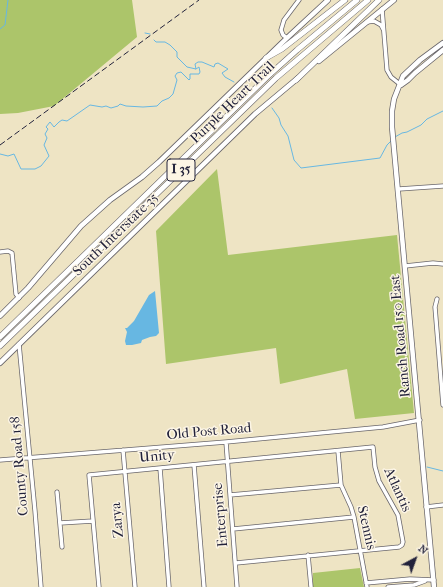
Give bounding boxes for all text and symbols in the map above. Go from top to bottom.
street label: Purple Heart Trail [187,58,279,148]
road number: I 35 [167,159,195,181]
street label: South Interstate 35 [70,190,162,280]
street label: Ranch Road 150 East [387,274,415,398]
street label: County Road 158 [7,415,33,517]
street label: Old Post Road [166,420,252,444]
street label: Unity [139,447,175,467]
street label: Atlantis [380,465,414,515]
street label: Enterprise [210,482,232,548]
street label: Zarya [108,502,128,538]
street label: Stennis [353,504,379,552]
north arrow [395,539,435,579]
text: N [416,542,431,557]

